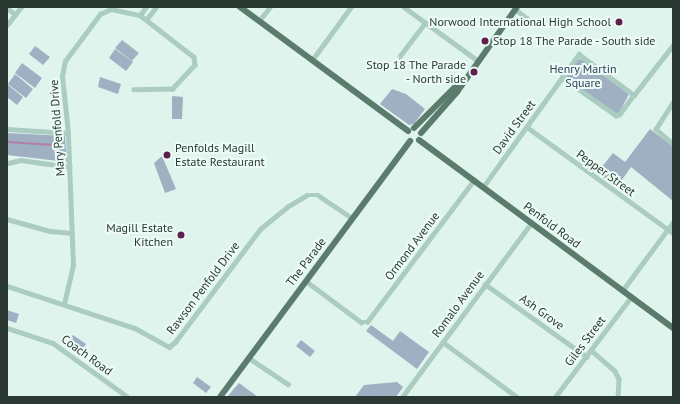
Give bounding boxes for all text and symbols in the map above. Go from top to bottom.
place label: Norwood International High School [429,15,611,29]
marker: Norwood International High School [614,17,624,27]
place label: Stop 18 The Parade - South side [493,34,658,48]
marker: Stop 18 The Parade - South side [480,36,490,46]
place label: Stop 18 The Parade - North side [366,58,466,86]
park label: Henry Martin Square [549,62,617,90]
marker: Stop 18 The Parade - North side [469,67,479,77]
street label: Mary Penfold Drive [46,79,68,177]
street label: David Street [490,97,538,157]
place label: Penfolds Magill Estate Restaurant [175,141,265,169]
street label: Pepper Street [574,147,638,199]
marker: Penfolds Magill Estate Restaurant [162,150,172,160]
street label: Penfold Road [521,199,583,251]
street label: Ormond Avenue [382,209,442,283]
place label: Magill Estate Kitchen [106,221,173,249]
marker: Magill Estate Kitchen [176,230,186,240]
street label: The Parade [283,235,329,289]
street label: Rawson Penfold Drive [163,239,243,337]
street label: Romalo Avenue [429,268,487,340]
street label: Ash Grove [517,291,567,333]
street label: Giles Street [561,313,609,369]
street label: Coach Road [59,332,115,378]

